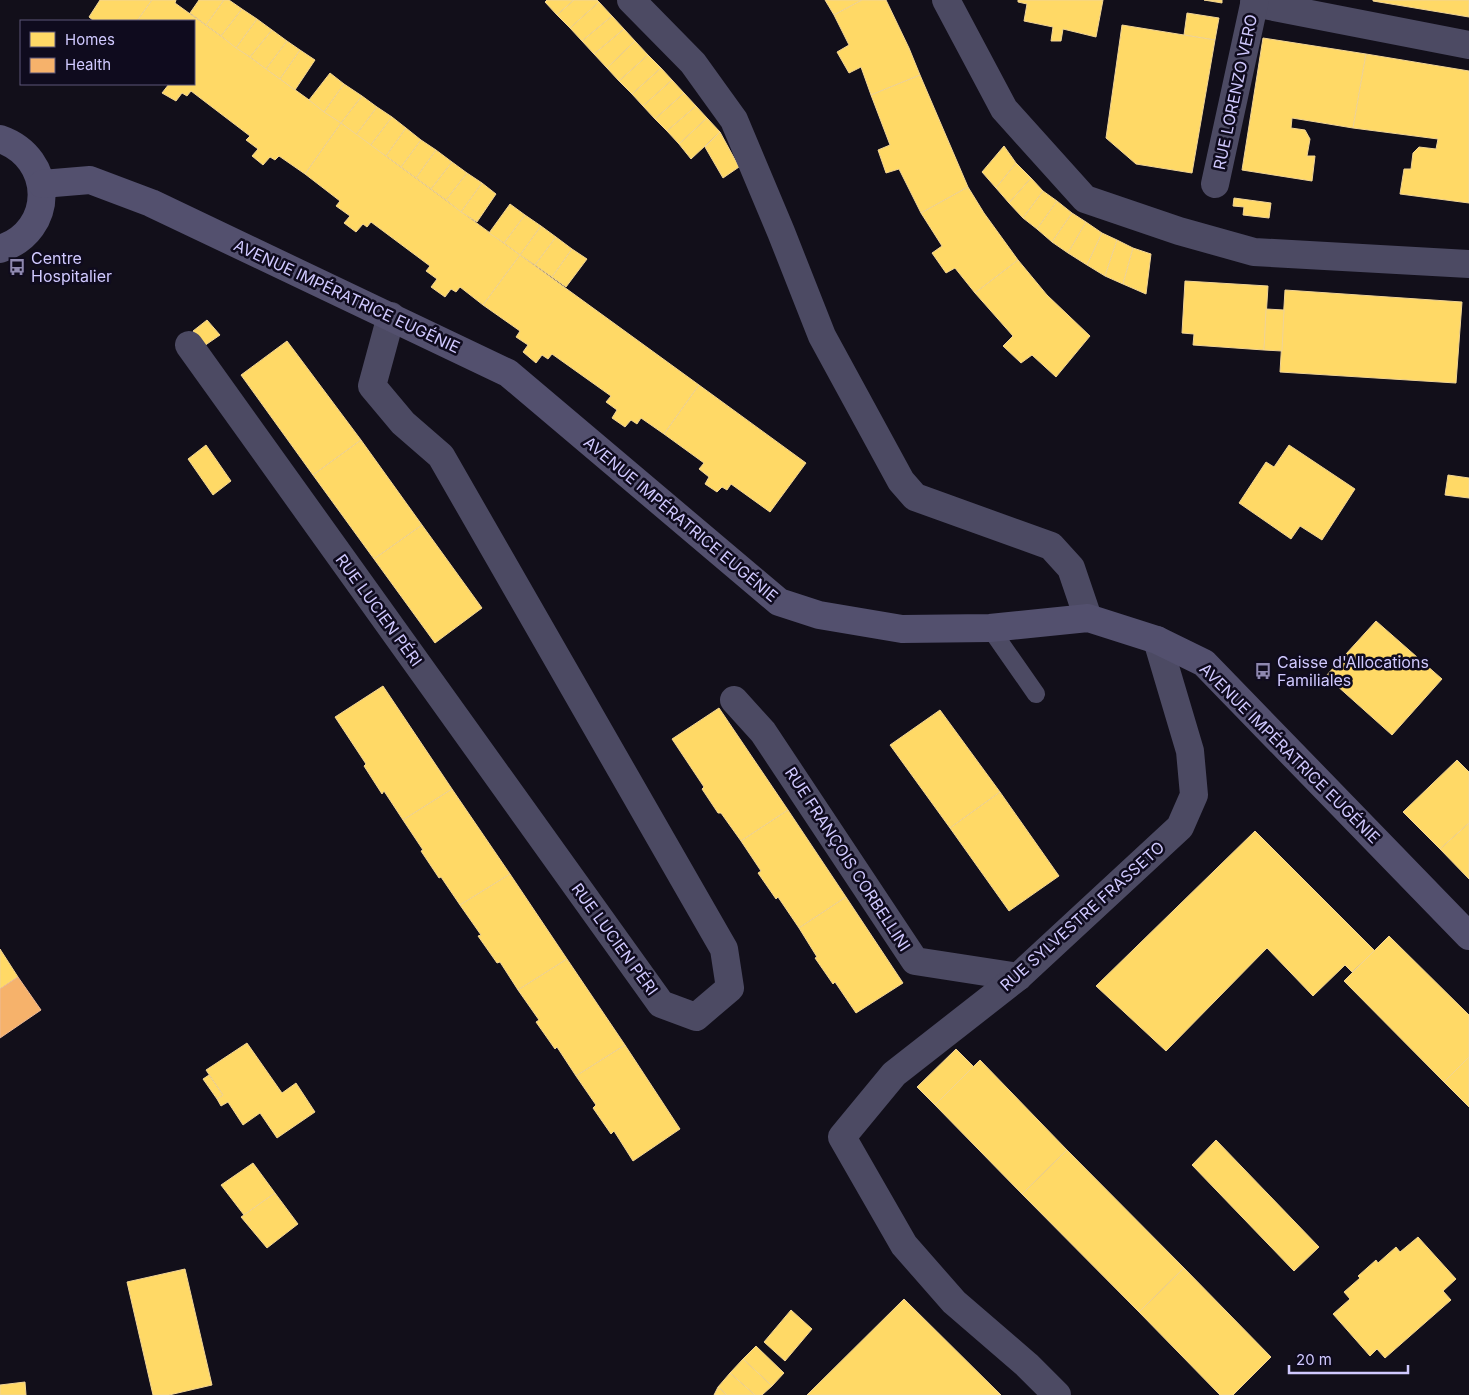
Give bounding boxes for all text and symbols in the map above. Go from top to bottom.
street label: RUE LORENZO VERO [1209,12,1261,172]
legend [20,20,195,85]
text: Homes [65,30,115,49]
text: Health [65,55,111,74]
street label: AVENUE IMPÉRATRICE EUGÉNIE [231,235,463,357]
place label: Centre Hospitalier [31,248,112,286]
bus stop icon: Centre Hospitalier [7,257,27,277]
street label: AVENUE IMPÉRATRICE EUGÉNIE [580,432,782,606]
street label: RUE LUCIEN PÉRI [332,550,426,670]
place label: Caisse d'Allocations Familiales [1277,652,1429,690]
street label: AVENUE IMPÉRATRICE EUGÉNIE [1196,659,1384,847]
bus stop icon: Caisse d'Allocations Familiales [1253,661,1273,681]
street label: RUE FRANÇOIS CORBELLINI [781,763,915,955]
street label: RUE SYLVESTRE FRASSETO [996,837,1168,995]
street label: RUE LUCIEN PÉRI [568,879,662,999]
scale bar [1289,1342,1408,1374]
text: 20 m [1296,1350,1332,1369]

